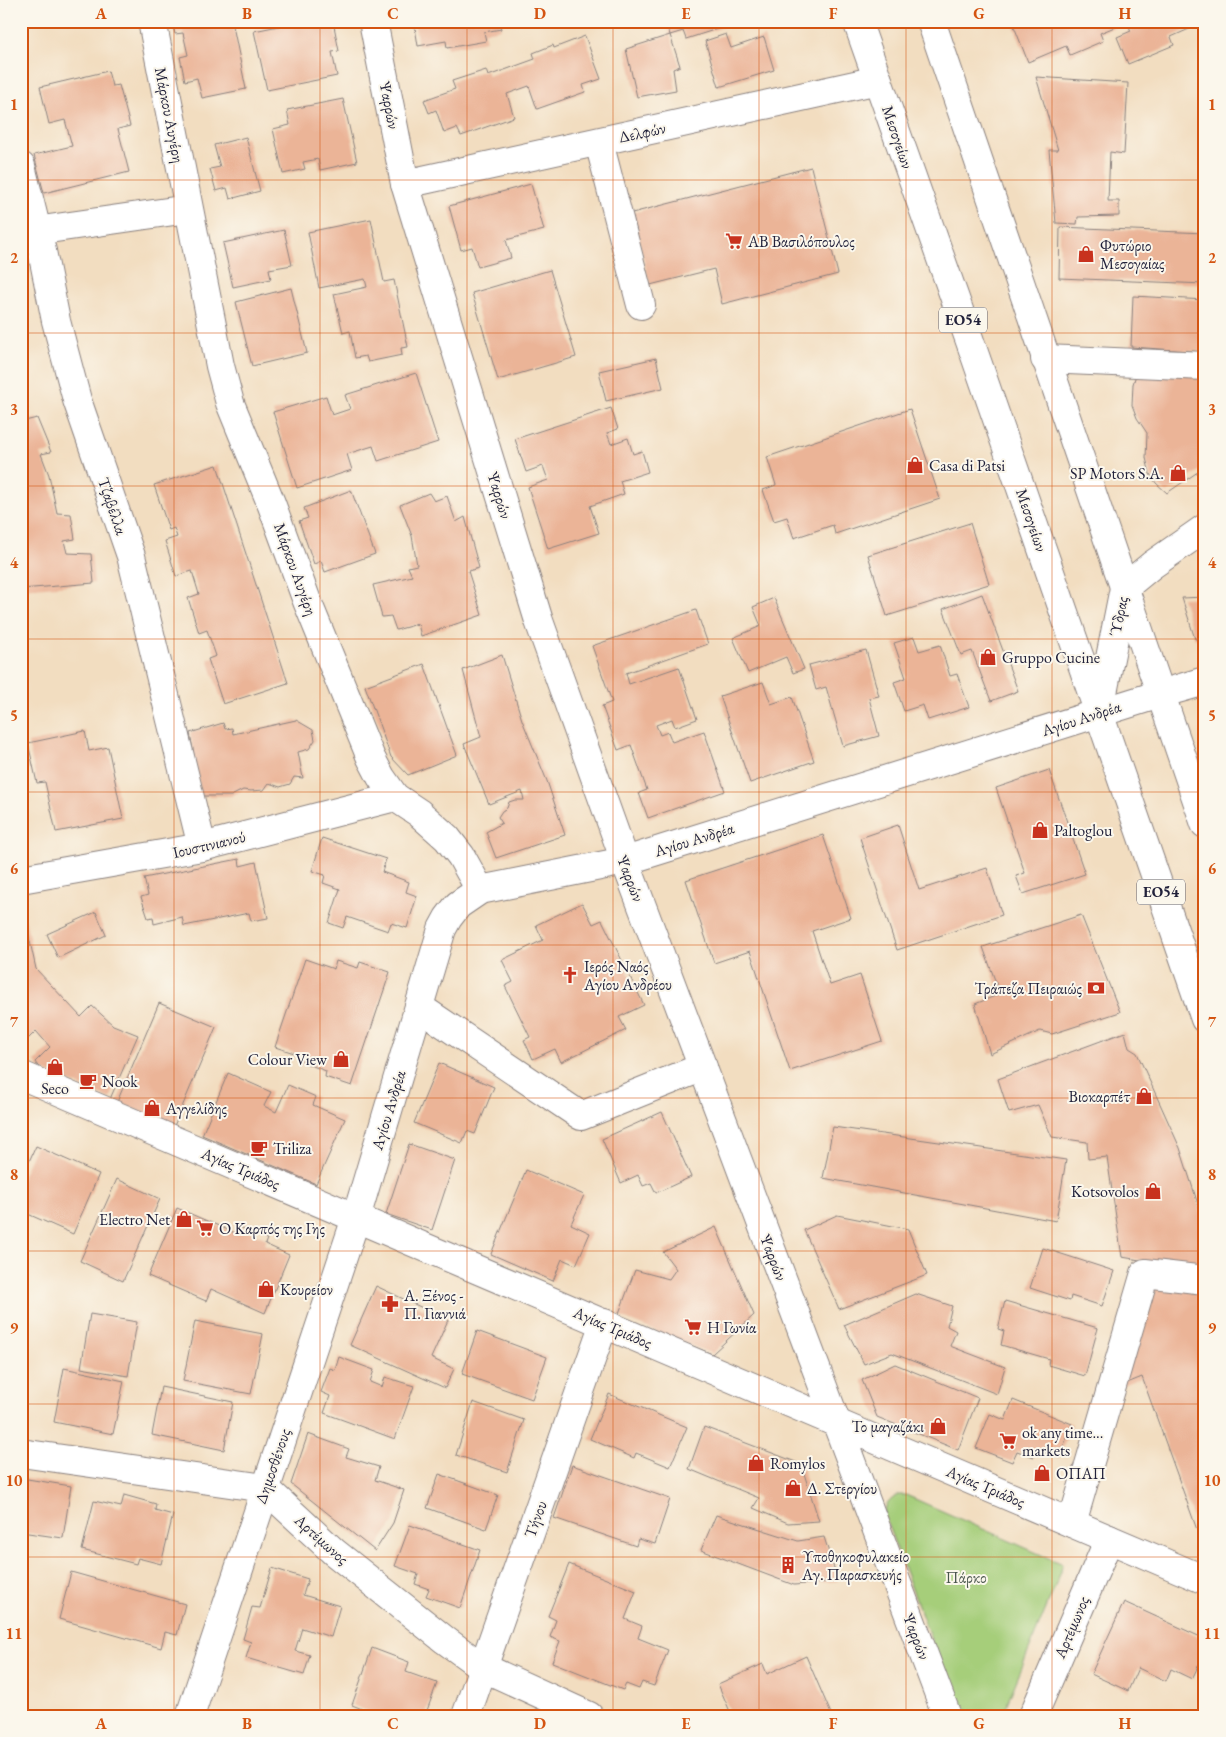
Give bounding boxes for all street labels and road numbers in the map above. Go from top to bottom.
street label: Μάρκου Αυγέρη [150,66,189,165]
street label: Ψαρρών [375,79,404,131]
street label: Μεσογείων [877,103,918,171]
street label: Δελφών [617,117,668,148]
road number: ΕΟ54 [939,308,987,332]
street label: Ψαρρών [482,469,517,521]
street label: Τζαβέλλα [93,475,132,538]
street label: Μεσογείων [1011,486,1052,554]
street label: Μάρκου Αυγέρη [269,520,322,618]
street label: Ύδρας [1104,594,1133,639]
street label: Αγίου Ανδρέα [1038,696,1124,741]
street label: Αγίου Ανδρέα [651,817,737,862]
street label: Ιουστινιανού [171,826,248,863]
street label: Ψαρρών [612,852,649,904]
road number: ΕΟ54 [1137,880,1185,904]
street label: Αγίου Ανδρέα [366,1067,411,1153]
street label: Αγίας Τριάδος [197,1142,284,1195]
street label: Ψαρρών [755,1231,792,1283]
street label: Αγίας Τριάδος [569,1301,656,1354]
street label: Δημοσθένους [250,1425,295,1507]
street label: Αγίας Τριάδος [942,1460,1029,1513]
street label: Τήνου [519,1498,552,1541]
street label: Αρτέμωνος [289,1509,353,1570]
street label: Αρτέμωνος [1049,1592,1094,1662]
street label: Ψαρρών [898,1610,935,1662]

